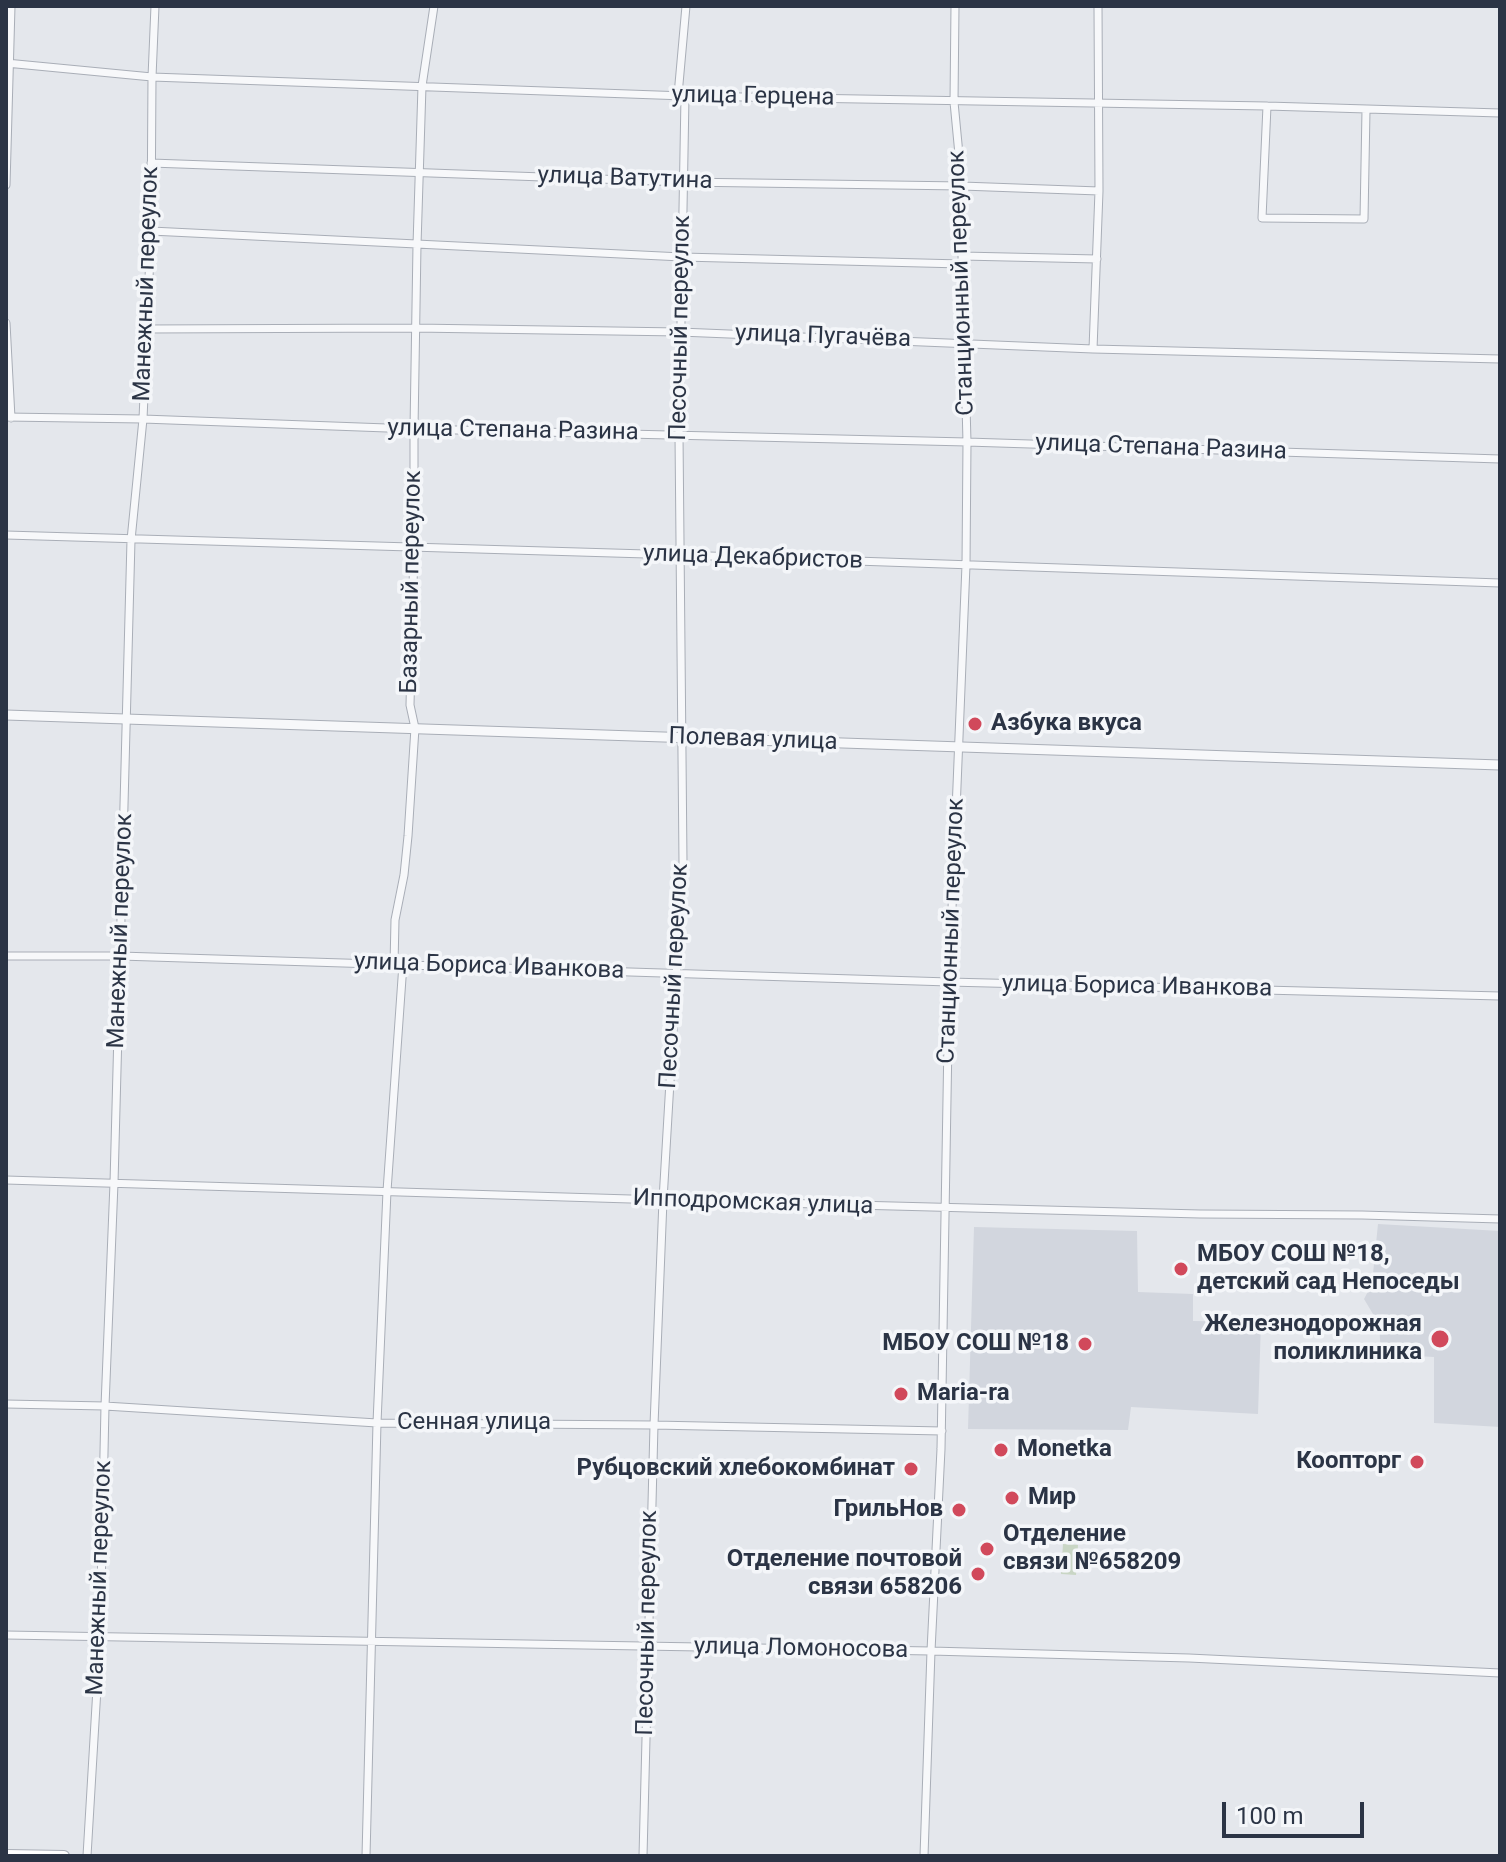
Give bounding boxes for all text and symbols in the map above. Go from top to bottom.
street label: улица Герцена [671,81,835,113]
street label: Станционный переулок [943,150,981,416]
street label: улица Ватутина [537,162,713,196]
street label: Манежный переулок [129,166,165,402]
street label: Песочный переулок [665,215,697,441]
street label: улица Пугачёва [735,320,911,354]
street label: улица Степана Разина [387,414,639,448]
street label: улица Степана Разина [1035,429,1287,467]
street label: Базарный переулок [396,470,428,694]
street label: улица Декабристов [643,540,863,576]
place label: Азбука вкуса [991,710,1142,738]
marker: Азбука вкуса [966,715,984,733]
street label: Полевая улица [668,723,838,757]
street label: Станционный переулок [933,798,971,1064]
street label: Манежный переулок [103,813,139,1049]
street label: Песочный переулок [655,863,695,1089]
street label: улица Бориса Иванкова [353,948,625,986]
street label: улица Бориса Иванкова [1002,970,1272,1004]
street label: Ипподромская улица [632,1184,874,1222]
place label: МБОУ СОШ №18, детский сад Непоседы [1197,1241,1460,1297]
marker: МБОУ СОШ №18, детский сад Непоседы [1172,1260,1190,1278]
place label: Железнодорожная поликлиника [1204,1311,1422,1367]
marker: Железнодорожная поликлиника [1429,1328,1451,1350]
place label: МБОУ СОШ №18 [882,1330,1069,1358]
marker: МБОУ СОШ №18 [1076,1335,1094,1353]
place label: Maria-ra [917,1380,1010,1408]
marker: Maria-ra [892,1385,910,1403]
street label: Сенная улица [397,1409,551,1437]
place label: Monetka [1017,1436,1112,1464]
marker: Monetka [992,1441,1010,1459]
place label: Коопторг [1296,1448,1401,1476]
marker: Коопторг [1408,1453,1426,1471]
place label: Рубцовский хлебокомбинат [577,1455,895,1483]
street label: Манежный переулок [82,1460,118,1696]
marker: Рубцовский хлебокомбинат [902,1460,920,1478]
place label: Мир [1028,1484,1076,1512]
marker: Мир [1003,1489,1021,1507]
place label: ГрильНов [834,1496,943,1524]
marker: ГрильНов [950,1501,968,1519]
street label: Песочный переулок [632,1510,664,1736]
place label: Отделение связи №658209 [1003,1521,1181,1577]
marker: Отделение связи №658209 [978,1540,996,1558]
place label: Отделение почтовой связи 658206 [727,1546,962,1602]
marker: Отделение почтовой связи 658206 [969,1565,987,1583]
street label: улица Ломоносова [693,1633,909,1665]
scale bar [1226,1786,1368,1836]
text: 100 m [1236,1802,1303,1830]

